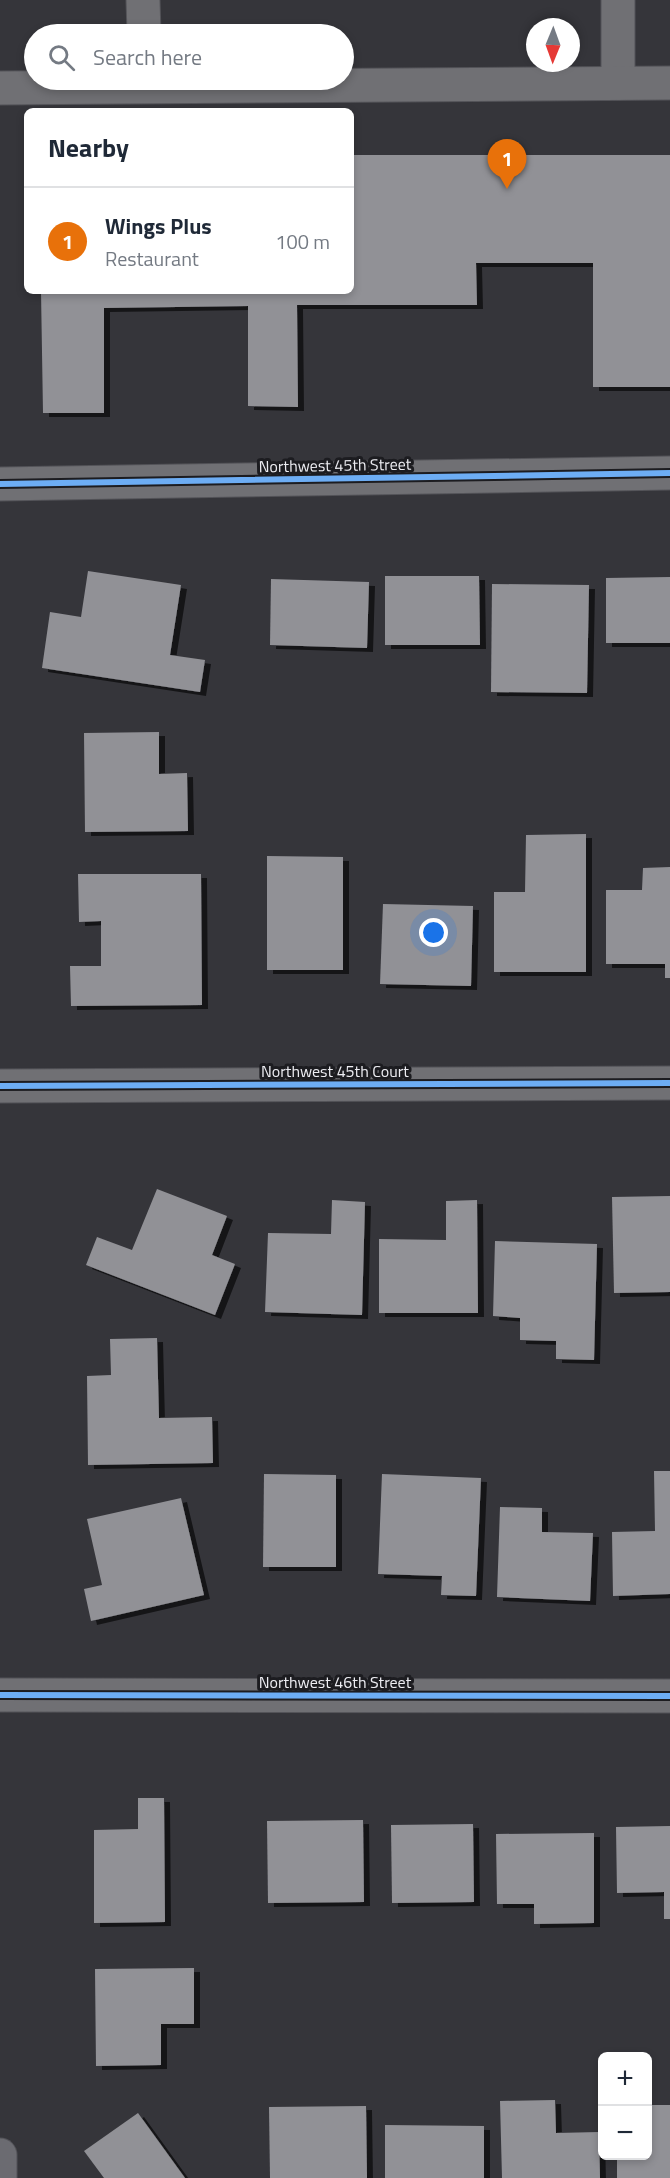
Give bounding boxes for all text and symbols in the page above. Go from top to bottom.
north arrow [526,18,580,72]
search box [24,24,354,90]
text: Search here [93,40,202,74]
icon: search [45,41,78,74]
text: Nearby [48,128,129,167]
pin: 1 [488,140,526,189]
text: Wings Plus [105,209,212,243]
text: 1 [62,226,73,257]
text: 100 m [275,226,330,257]
text: Restaurant [105,243,199,274]
street label: Northwest 45th Street [259,452,412,478]
your location [419,918,448,947]
street label: Northwest 45th Court [261,1059,409,1083]
street label: Northwest 46th Street [259,1670,412,1694]
map controls [598,2052,652,2160]
button: + [598,2052,652,2106]
button: − [598,2106,652,2160]

